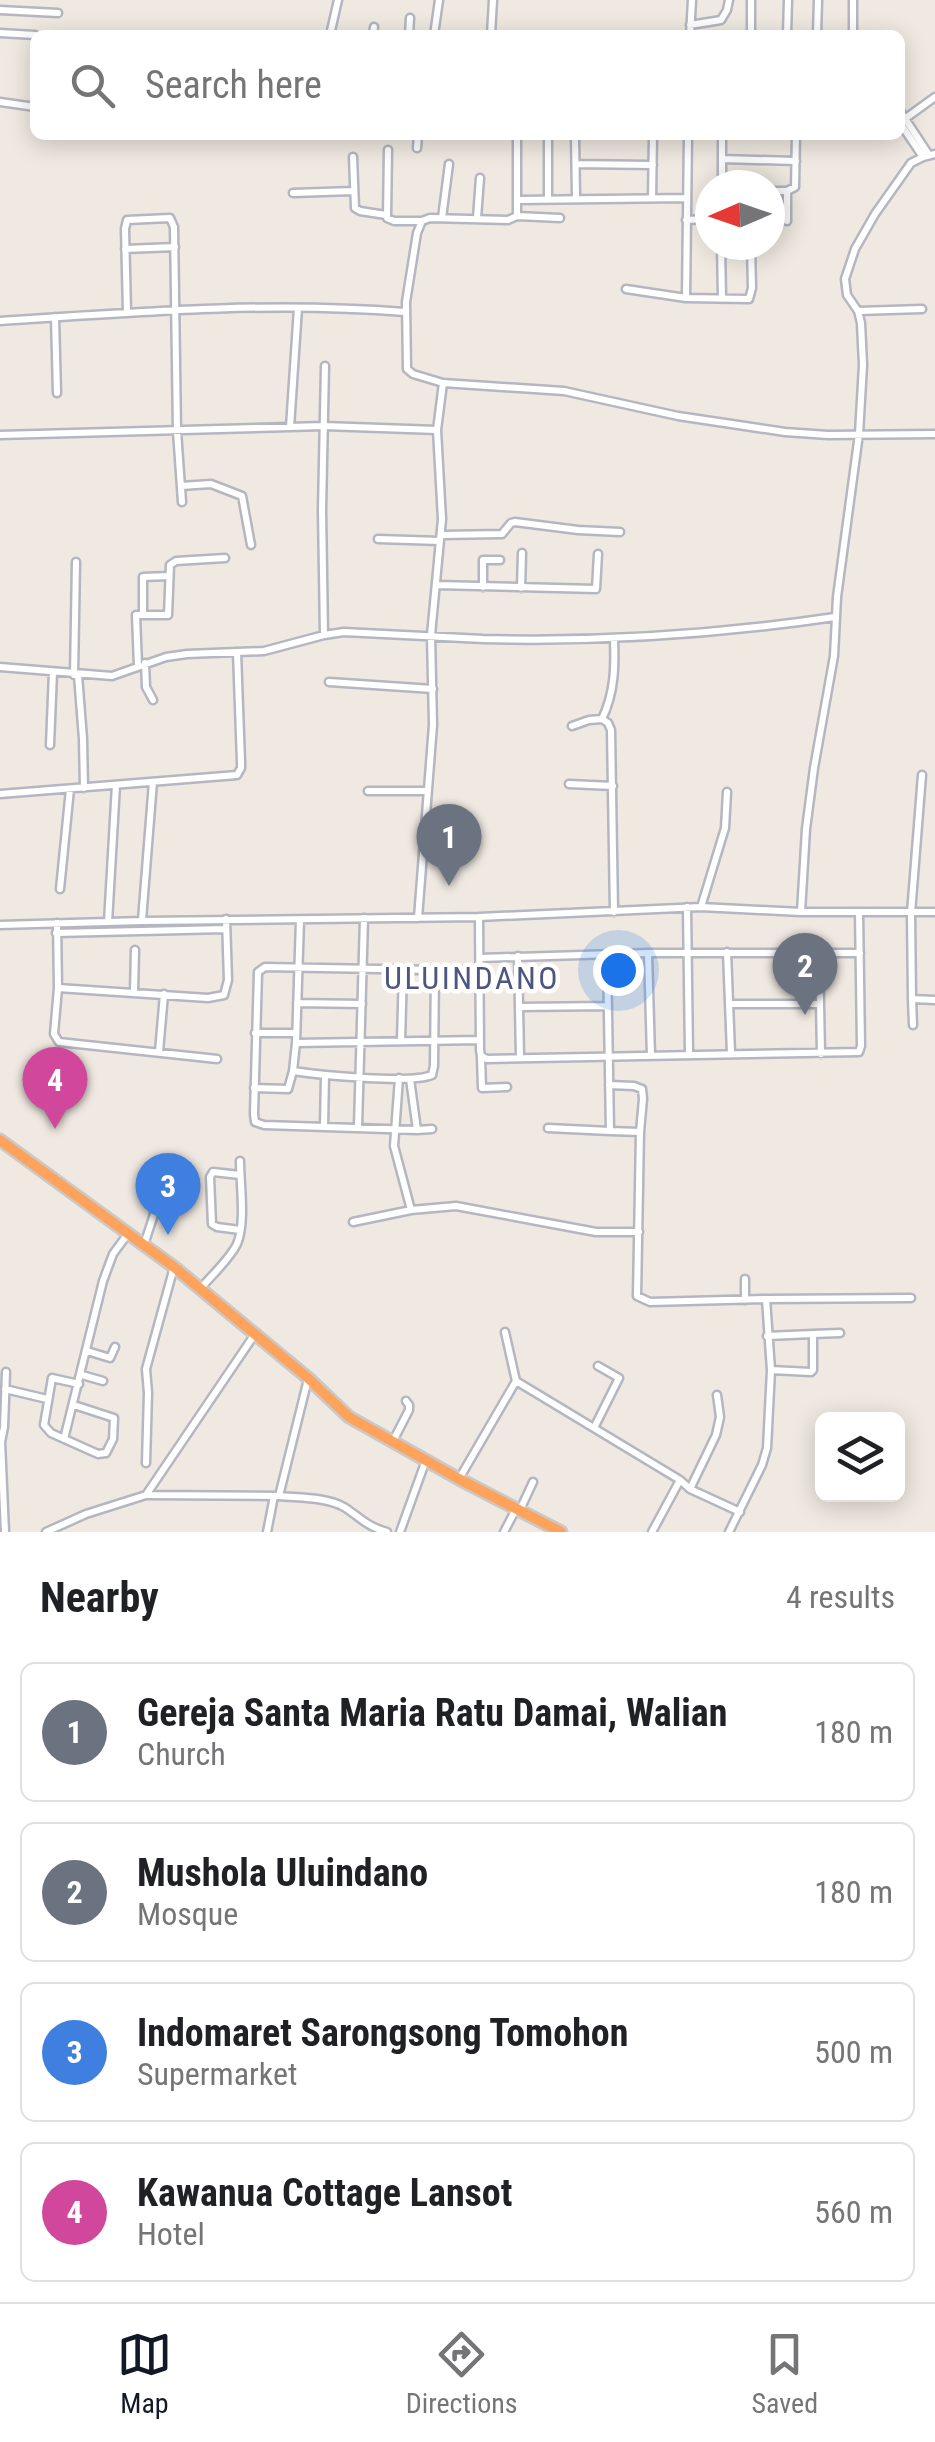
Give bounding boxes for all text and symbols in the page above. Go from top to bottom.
search box [30,30,905,140]
icon: search [65,58,120,113]
text: Search here [145,63,322,107]
north arrow [695,170,785,260]
pin: 1 [416,804,482,886]
pin: 2 [772,932,838,1015]
your location [593,945,644,996]
district label: ULUINDANO [384,959,560,997]
pin: 4 [22,1046,88,1129]
pin: 3 [136,1152,200,1235]
map controls [815,1412,905,1502]
button: layers [815,1412,905,1502]
text: Nearby [40,1573,159,1622]
text: 4 results [786,1578,895,1616]
text: Gereja Santa Maria Ratu Damai, Walian [137,1691,727,1735]
text: 1 [66,1713,83,1751]
text: 180 m [814,1713,893,1751]
text: Church [137,1735,226,1773]
text: Mushola Uluindano [137,1851,428,1895]
text: 2 [66,1873,83,1911]
text: 180 m [814,1873,893,1911]
text: Mosque [137,1895,238,1933]
text: Indomaret Sarongsong Tomohon [137,2011,628,2055]
text: 3 [66,2033,83,2071]
text: 500 m [814,2033,893,2071]
text: Supermarket [137,2055,297,2093]
text: Kawanua Cottage Lansot [137,2171,512,2215]
text: 4 [66,2193,83,2231]
text: 560 m [814,2193,893,2231]
text: Hotel [137,2215,205,2253]
tab: Map [117,2327,172,2420]
tab: Directions [406,2327,518,2420]
tab: Saved [751,2327,818,2420]

